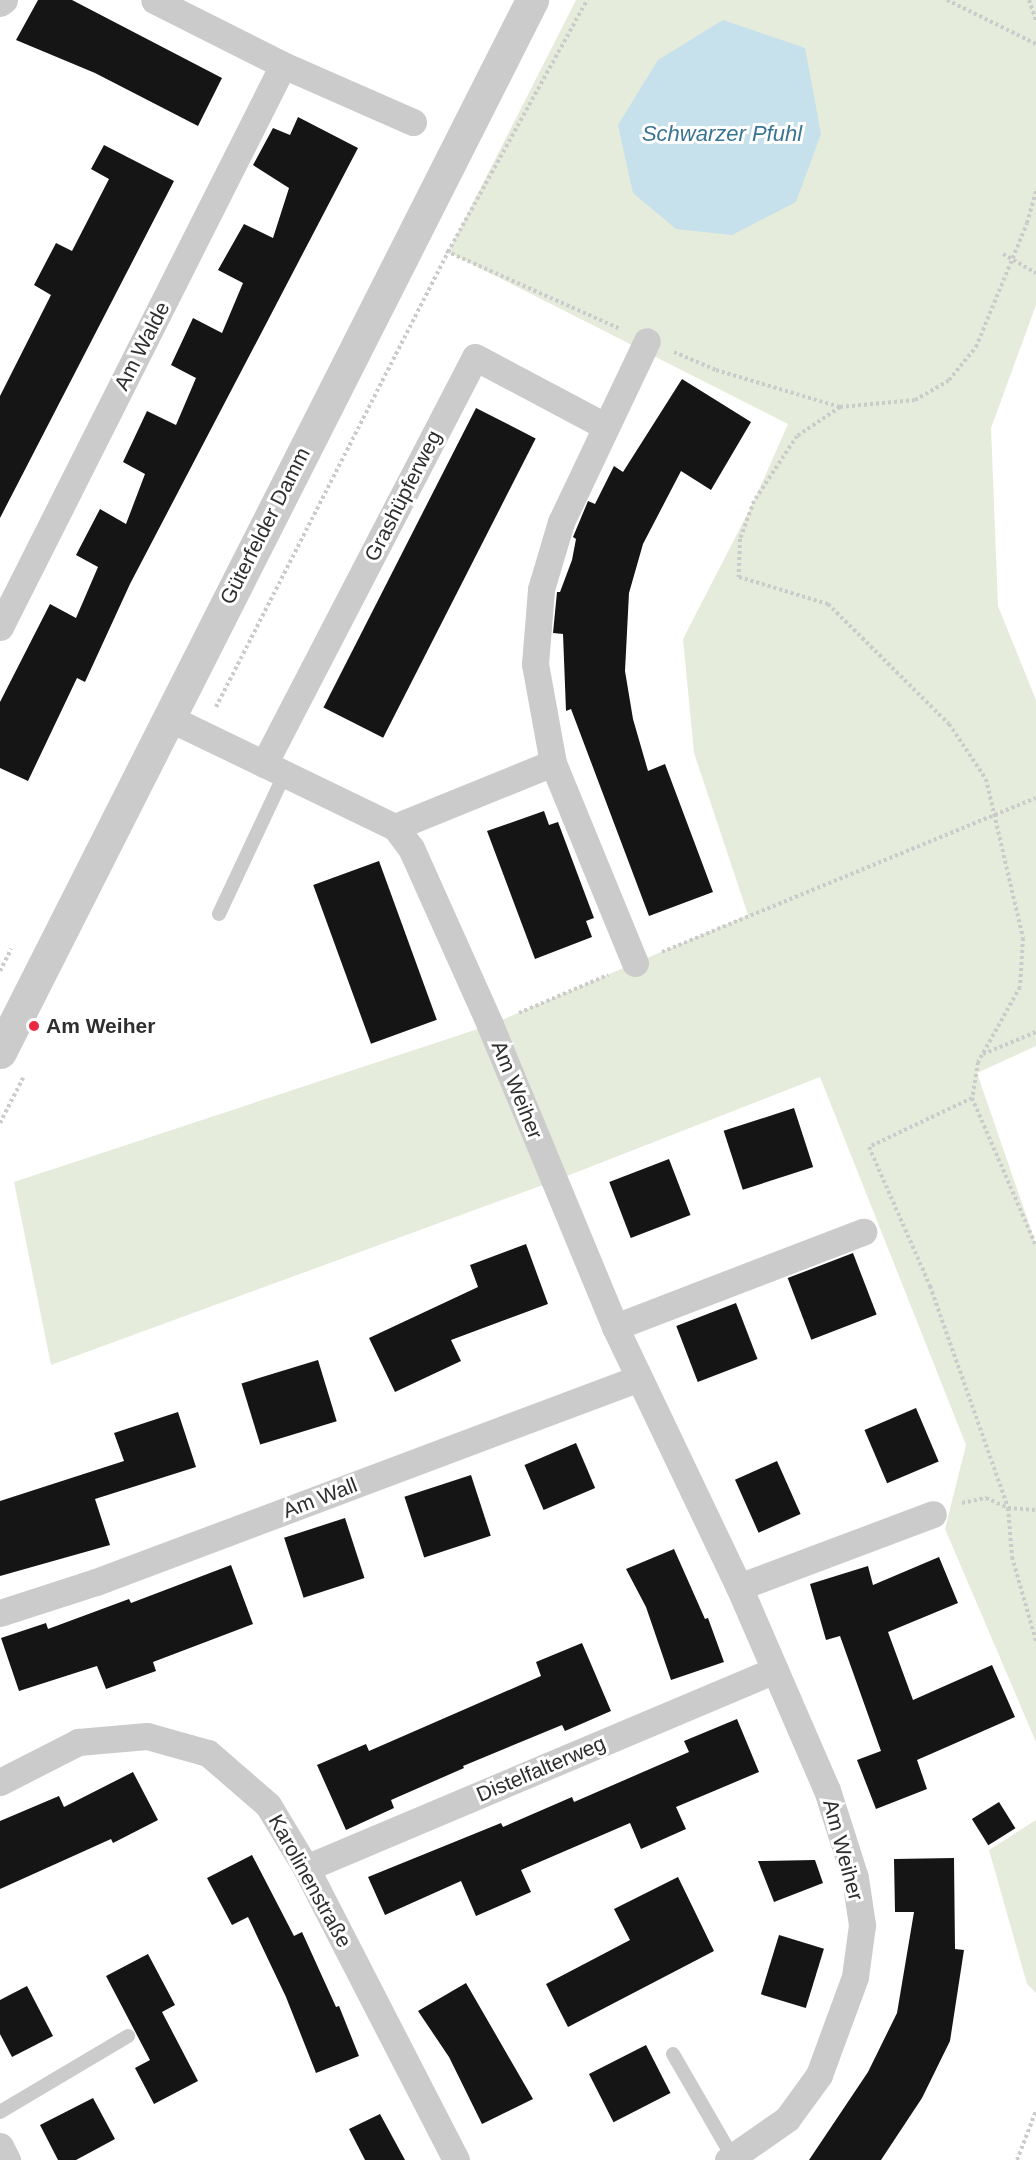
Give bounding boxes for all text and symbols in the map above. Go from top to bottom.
water label: Schwarzer Pfuhl [642,121,802,147]
street label: Am Walde [109,297,175,395]
street label: Grashüpferweg [359,426,447,566]
street label: Güterfelder Damm [215,443,315,609]
place label: Am Weiher [46,1013,155,1039]
marker: Am Weiher [27,1019,41,1033]
street label: Am Weiher [486,1037,548,1143]
street label: Am Wall [279,1472,361,1524]
street label: Distelfalterweg [473,1730,609,1808]
street label: Am Weiher [817,1797,869,1903]
street label: Karolinenstraße [263,1810,357,1952]

